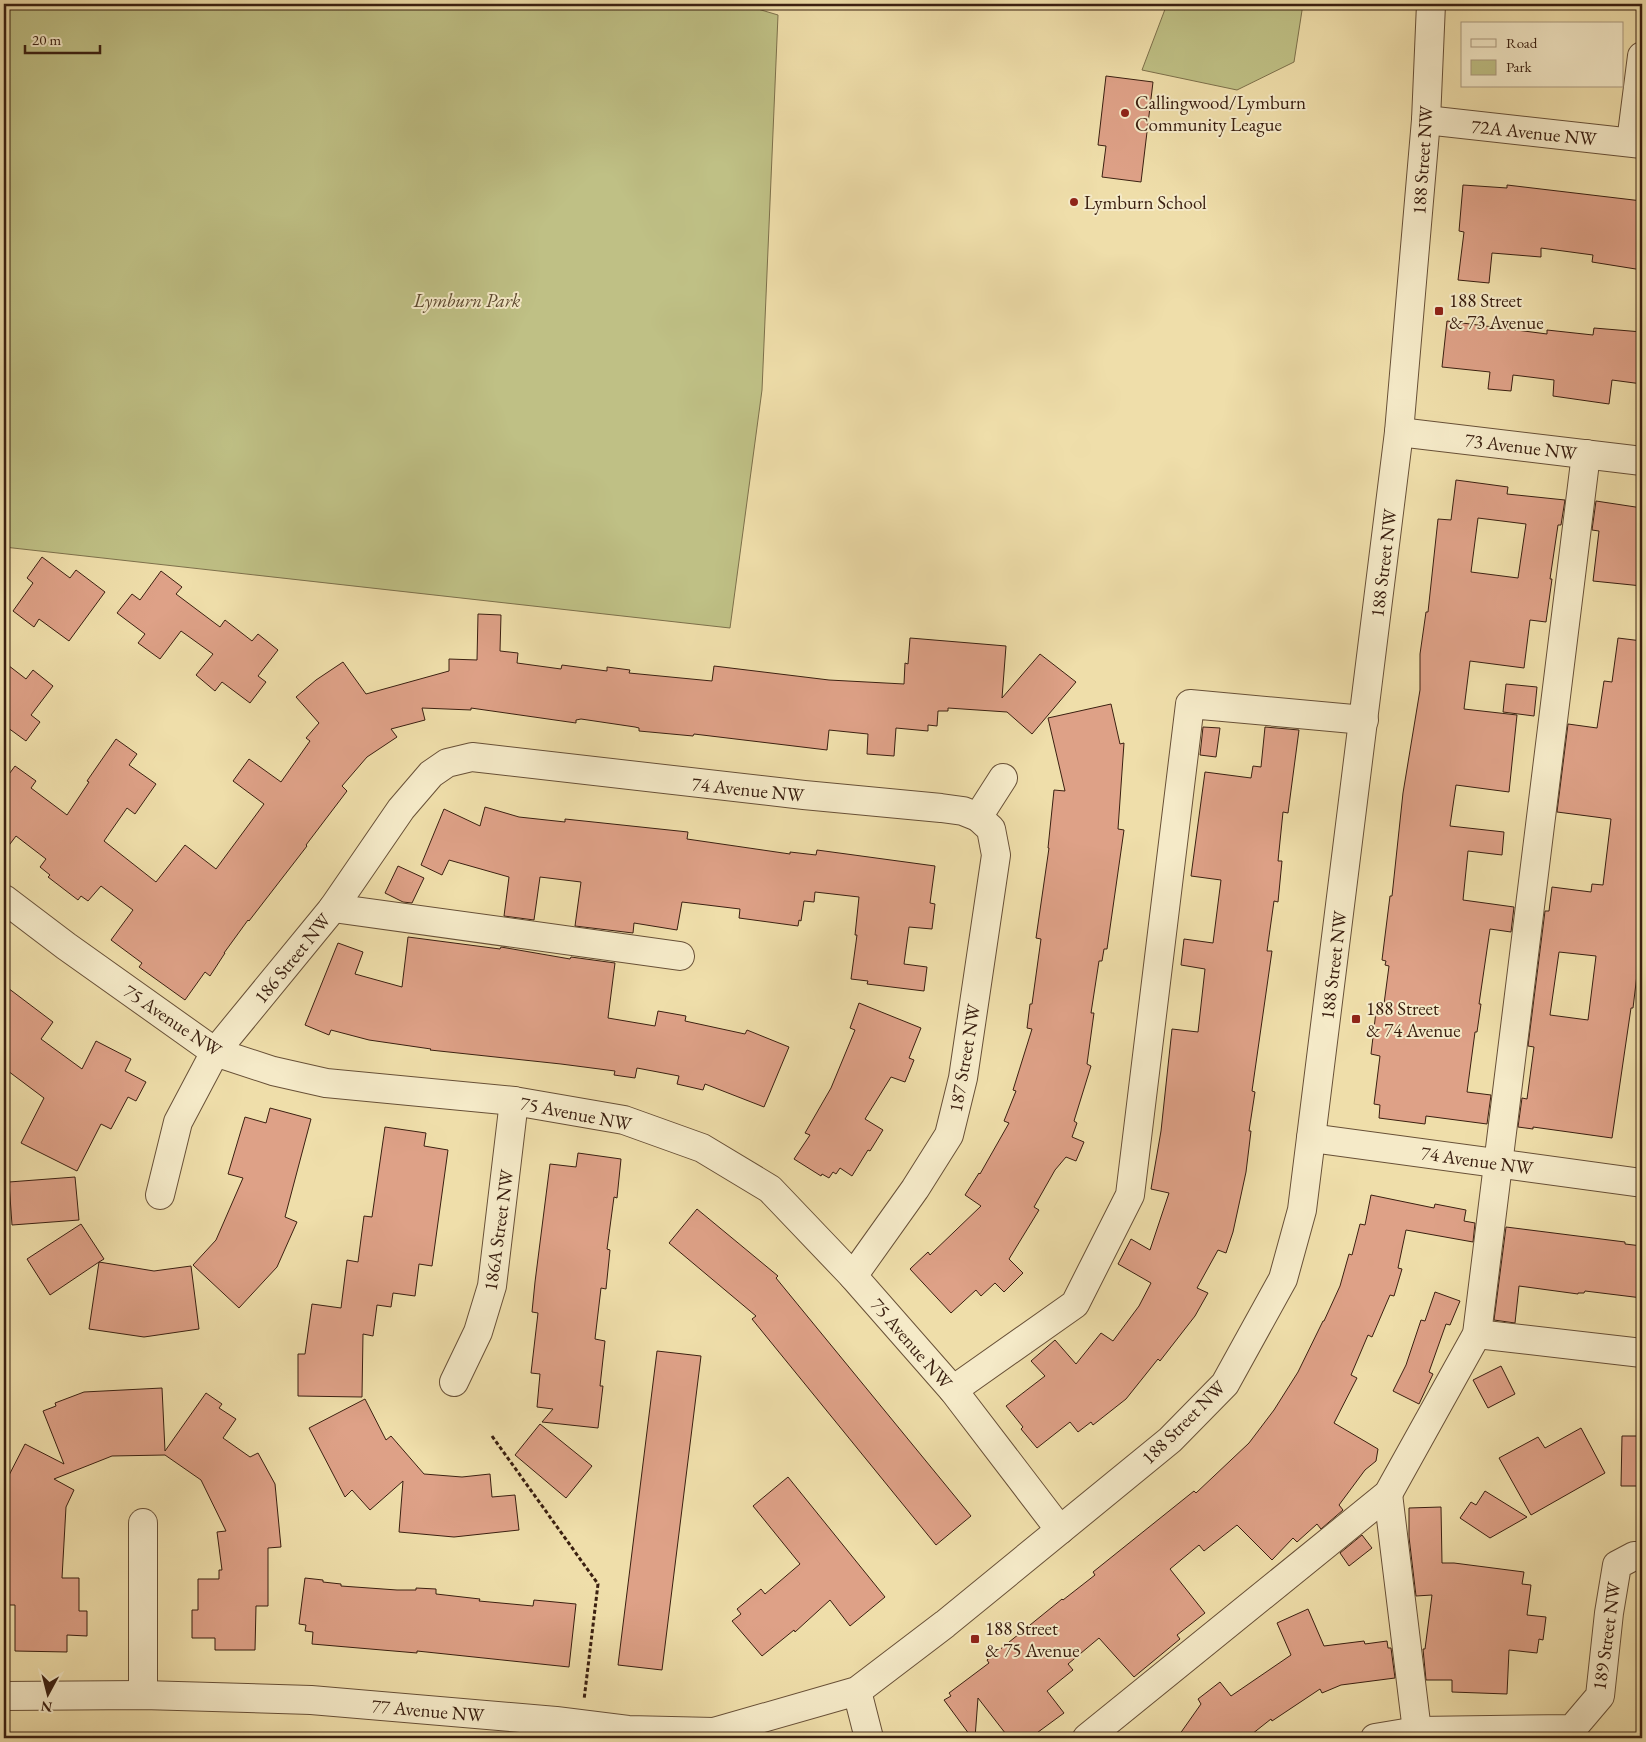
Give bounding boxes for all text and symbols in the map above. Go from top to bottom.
scale bar [25,22,100,54]
legend [1461,22,1624,88]
text: 20 m [32,30,61,49]
text: Road [1506,33,1538,52]
text: Park [1506,57,1533,76]
place label: Callingwood/Lymburn Community League [1135,90,1306,137]
street label: 188 Street NW [1406,104,1439,215]
marker: Callingwood/Lymburn Community League [1119,107,1131,119]
street label: 72A Avenue NW [1470,113,1598,152]
place label: Lymburn School [1084,190,1207,215]
marker: Lymburn School [1068,196,1080,208]
park label: Lymburn Park [412,288,521,313]
place label: 188 Street & 73 Avenue [1449,288,1544,335]
marker: 188 Street & 73 Avenue [1433,305,1445,317]
street label: 73 Avenue NW [1463,427,1579,466]
street label: 188 Street NW [1364,507,1403,619]
street label: 74 Avenue NW [691,771,806,808]
street label: 186 Street NW [248,908,337,1009]
street label: 188 Street NW [1314,909,1353,1021]
street label: 75 Avenue NW [119,979,227,1063]
place label: 188 Street & 74 Avenue [1366,996,1461,1043]
street label: 187 Street NW [943,1002,986,1114]
marker: 188 Street & 74 Avenue [1350,1013,1362,1025]
street label: 75 Avenue NW [518,1090,634,1137]
street label: 74 Avenue NW [1419,1140,1535,1181]
street label: 186A Street NW [478,1167,519,1292]
street label: 75 Avenue NW [865,1293,958,1395]
street label: 188 Street NW [1136,1375,1231,1470]
street label: 189 Street NW [1587,1580,1627,1692]
place label: 188 Street & 75 Avenue [985,1616,1080,1663]
marker: 188 Street & 75 Avenue [969,1633,981,1645]
north arrow [22,1670,72,1720]
street label: 77 Avenue NW [371,1693,486,1728]
text: N [39,1697,53,1717]

